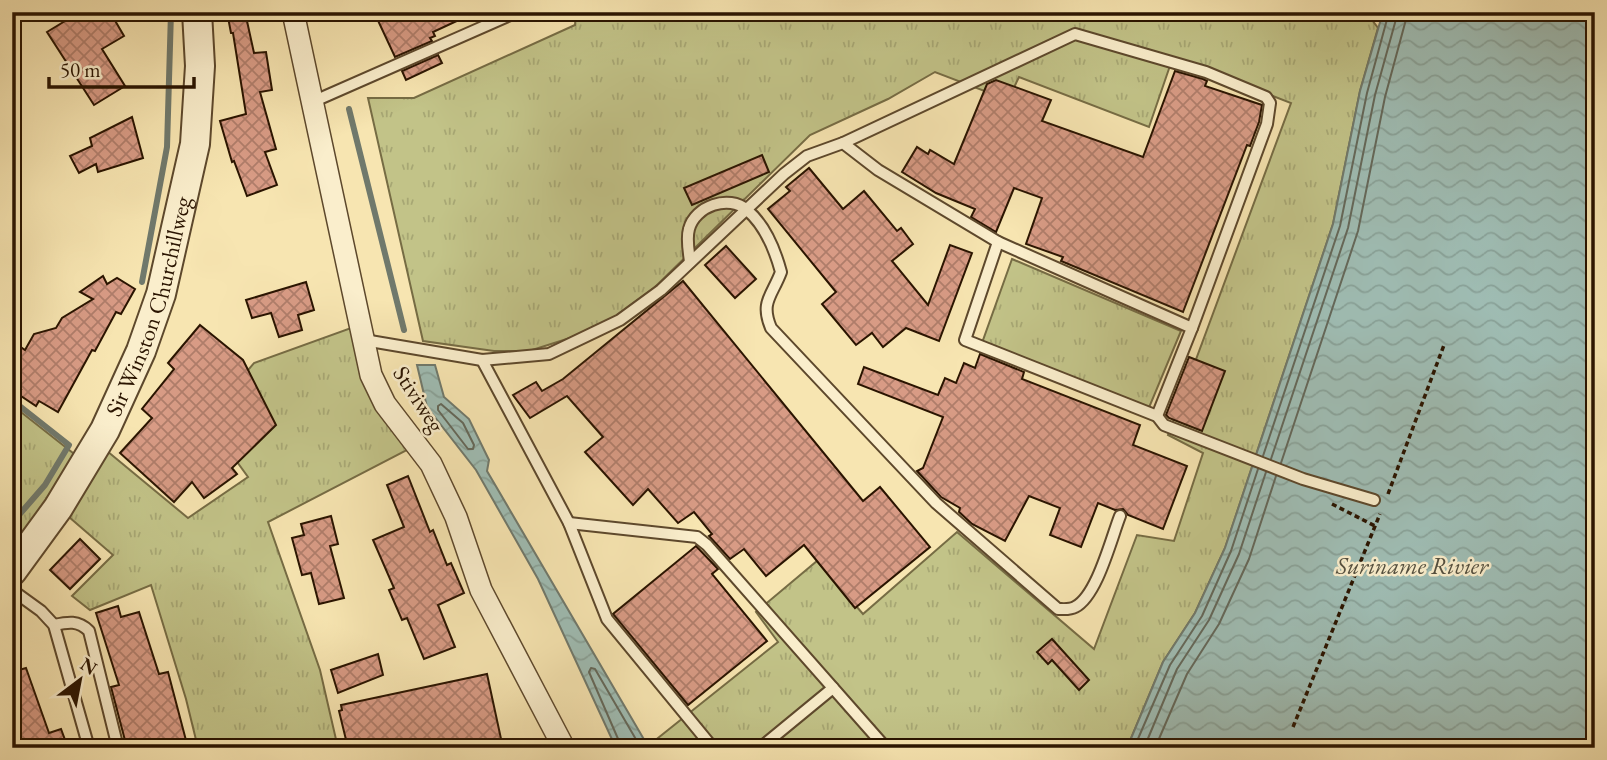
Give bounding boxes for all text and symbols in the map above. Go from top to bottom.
scale bar [49,46,194,90]
text: 50 m [60,56,101,83]
street label: Sir Winston Churchillweg [98,192,198,421]
street label: Stiviweg [386,360,452,439]
water label: Suriname Rivier [1335,550,1490,581]
north arrow [46,644,116,714]
text: N [76,651,102,681]

